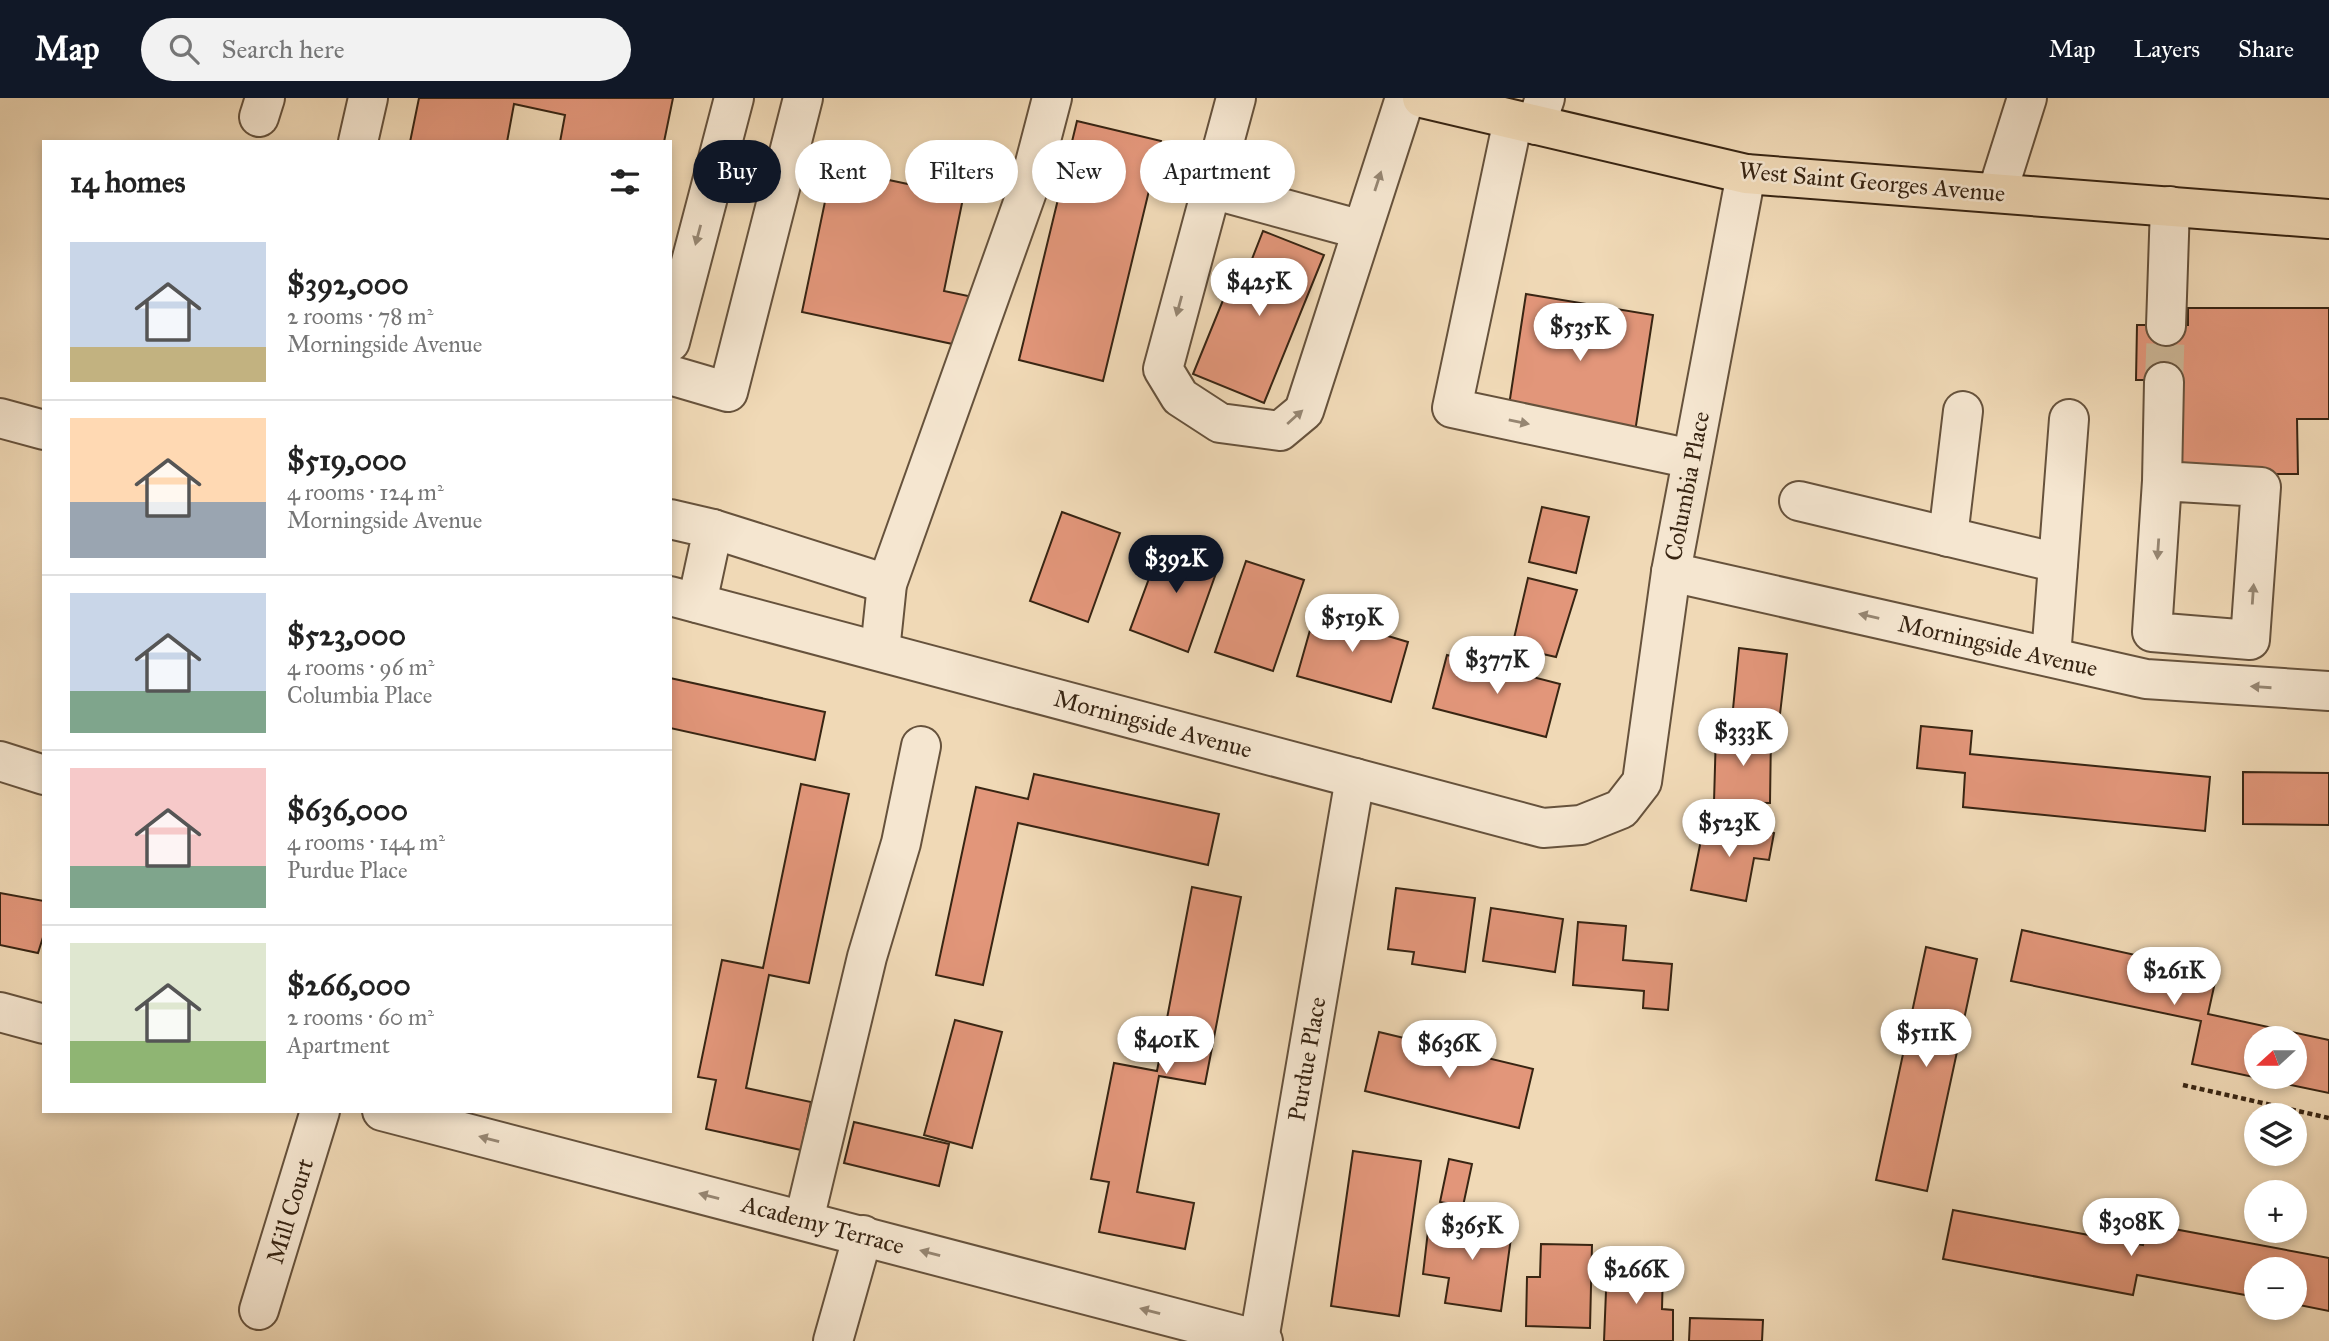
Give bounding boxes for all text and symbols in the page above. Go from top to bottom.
search box [141,18,631,81]
text: Map [35,29,99,69]
icon: search [165,30,203,68]
text: Search here [221,33,345,65]
text: Map [2049,34,2096,64]
text: Layers [2134,34,2200,64]
text: Share [2238,34,2294,64]
chip: Buy [693,140,781,203]
chip: Rent [795,140,891,203]
chip: Filters [905,140,1018,203]
chip: New [1032,140,1126,203]
chip: Apartment [1140,140,1295,203]
street label: West Saint Georges Avenue [1738,155,2006,209]
icon: filters [606,163,644,201]
text: 14 homes [70,164,185,200]
one-way arrow [1373,170,1384,191]
one-way arrow [692,224,703,246]
pin: $425K [1210,258,1308,318]
text: $392,000 [287,266,409,302]
text: $425K [1227,267,1291,295]
icon: home [126,270,210,354]
one-way arrow [1173,295,1183,316]
text: 2 rooms · 78 m² [287,302,433,330]
pin: $535K [1531,303,1629,363]
text: $535K [1550,312,1610,340]
text: Morningside Avenue [287,330,482,358]
one-way arrow [1286,409,1304,425]
street label: Columbia Place [1658,409,1716,563]
one-way arrow [1508,417,1530,428]
text: $519,000 [287,442,407,478]
icon: home [126,446,210,530]
text: 4 rooms · 124 m² [287,478,444,506]
text: Morningside Avenue [287,506,482,534]
pin: $392K [1127,536,1225,595]
one-way arrow [2152,538,2163,560]
text: $392K [1144,544,1208,572]
one-way arrow [2248,583,2259,605]
pin: $519K [1303,594,1401,654]
text: $519K [1321,603,1383,631]
street label: Morningside Avenue [1895,608,2101,684]
one-way arrow [1858,611,1880,622]
text: $523,000 [287,617,406,653]
icon: home [126,621,210,705]
pin: $377K [1448,636,1546,696]
text: $377K [1465,645,1529,673]
text: 4 rooms · 96 m² [287,653,434,681]
text: Columbia Place [287,681,432,709]
one-way arrow [2250,681,2272,692]
street label: Morningside Avenue [1051,683,1255,765]
pin: $333K [1694,708,1792,768]
text: $333K [1714,717,1772,745]
text: $636,000 [287,792,408,828]
icon: home [126,796,210,880]
pin: $523K [1680,800,1778,859]
text: $523K [1698,808,1760,836]
text: 4 rooms · 144 m² [287,828,445,856]
text: Purdue Place [287,856,408,884]
pin: $261K [2125,948,2223,1007]
text: $261K [2143,956,2205,984]
text: $266,000 [287,967,411,1003]
icon: home [126,971,210,1055]
street label: Purdue Place [1281,994,1333,1124]
text: 2 rooms · 60 m² [287,1003,434,1031]
pin: $511K [1877,1010,1975,1069]
pin: $401K [1117,1016,1215,1076]
text: $511K [1897,1018,1955,1046]
pin: $636K [1400,1020,1498,1080]
text: $401K [1133,1025,1199,1053]
north arrow [2244,1026,2306,1088]
map controls [2244,1026,2307,1320]
text: $636K [1418,1029,1480,1057]
text: Apartment [287,1031,390,1059]
button: layers [2244,1103,2307,1166]
one-way arrow [478,1133,499,1143]
street label: Mill Court [260,1154,320,1267]
button: + [2244,1180,2307,1243]
street label: Academy Terrace [737,1189,908,1261]
one-way arrow [698,1190,720,1201]
pin: $308K [2082,1198,2180,1258]
pin: $365K [1423,1202,1521,1262]
text: $308K [2099,1207,2163,1235]
text: $365K [1441,1211,1503,1239]
pin: $266K [1587,1246,1685,1306]
one-way arrow [918,1247,940,1258]
text: $266K [1603,1255,1669,1283]
button: − [2244,1257,2307,1320]
one-way arrow [1138,1305,1160,1316]

